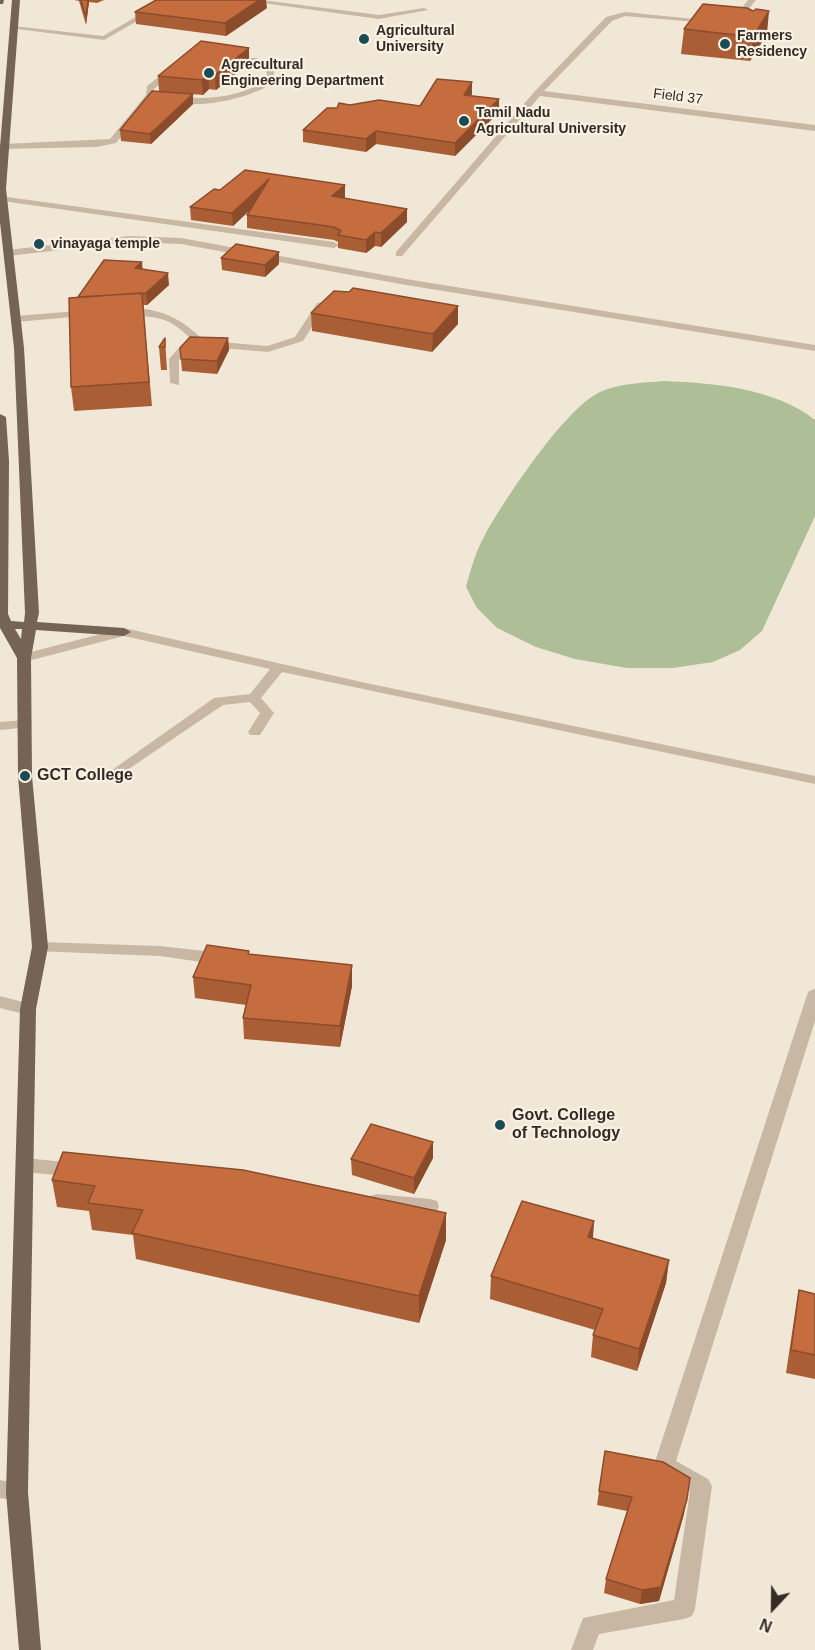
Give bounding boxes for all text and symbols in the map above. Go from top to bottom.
place label: Agricultural University [376,23,455,56]
place label: Farmers Residency [737,28,807,60]
marker: Agricultural University [357,32,371,46]
marker: Farmers Residency [718,37,732,51]
place label: Agrecultural Engineering Department [221,57,384,90]
marker: Agrecultural Engineering Department [202,66,216,80]
street label: Field 37 [652,86,704,108]
place label: Tamil Nadu Agricultural University [476,105,626,138]
marker: Tamil Nadu Agricultural University [457,114,471,128]
place label: vinayaga temple [51,236,160,252]
marker: vinayaga temple [32,237,46,251]
place label: GCT College [37,766,133,786]
marker: GCT College [18,769,32,783]
place label: Govt. College of Technology [512,1106,620,1144]
marker: Govt. College of Technology [493,1118,507,1132]
north arrow [743,1578,803,1638]
text: N [758,1615,775,1635]

